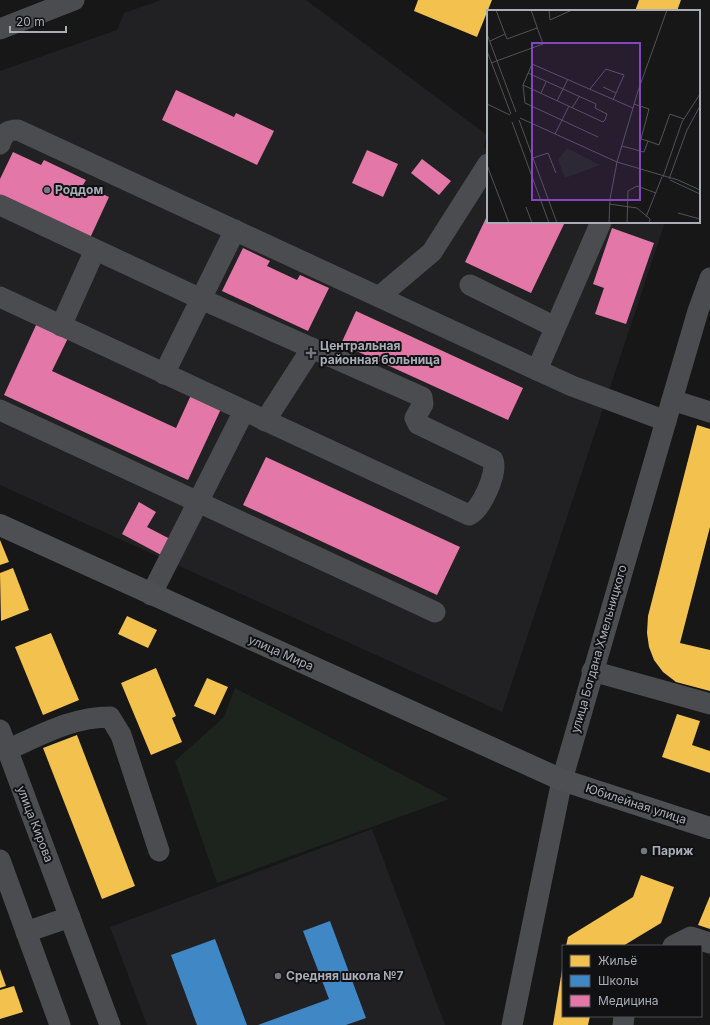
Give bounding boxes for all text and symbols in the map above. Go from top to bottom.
scale bar [10,8,66,34]
inset map [487,10,700,223]
text: 20 m [16,14,45,29]
place label: Роддом [55,182,103,197]
marker: Роддом [42,185,52,195]
place label: Центральная районная больница [320,338,440,367]
marker: Центральная районная больница [305,347,317,359]
street label: улица Богдана Хмельницкого [567,563,630,735]
street label: улица Мира [246,632,316,674]
street label: Юбилейная улица [584,780,689,827]
street label: улица Кирова [14,783,57,864]
place label: Париж [652,843,694,858]
marker: Париж [639,846,649,856]
legend [562,945,702,1017]
text: Жильё [598,953,637,968]
place label: Средняя школа №7 [286,968,403,983]
marker: Средняя школа №7 [273,971,283,981]
text: Школы [598,973,639,988]
text: Медицина [598,993,659,1008]

